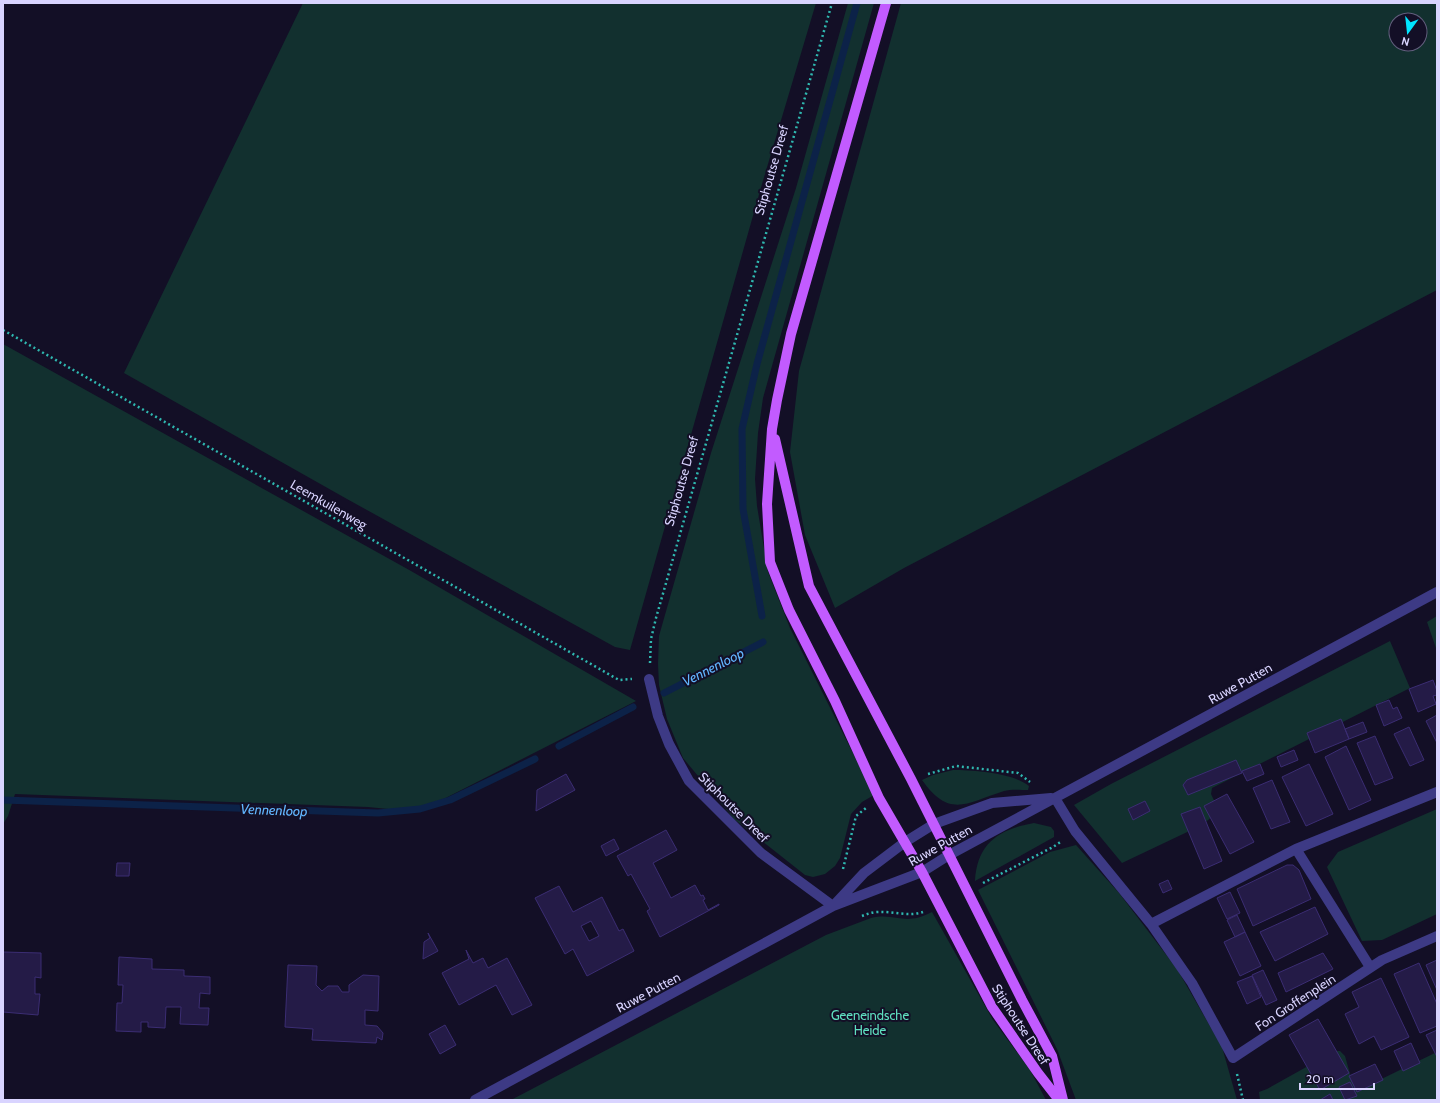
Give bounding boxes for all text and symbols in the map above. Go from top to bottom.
north arrow [1388,12,1428,52]
text: N [1400,34,1411,49]
street label: Stiphoutse Dreef [750,122,792,217]
street label: Stiphoutse Dreef [660,433,702,528]
street label: Leemkuilenweg [288,476,371,533]
water label: Vennenloop [679,644,747,690]
street label: Ruwe Putten [1205,659,1275,707]
street label: Stiphoutse Dreef [695,768,773,846]
water label: Vennenloop [240,800,308,820]
street label: Ruwe Putten [905,821,975,869]
street label: Ruwe Putten [613,968,683,1016]
street label: Fon Groffenplein [1252,970,1338,1034]
street label: Stiphoutse Dreef [989,981,1053,1068]
park label: Geeneindsche Heide [831,1007,909,1038]
scale bar [1300,1065,1374,1091]
text: 20 m [1306,1071,1334,1086]

